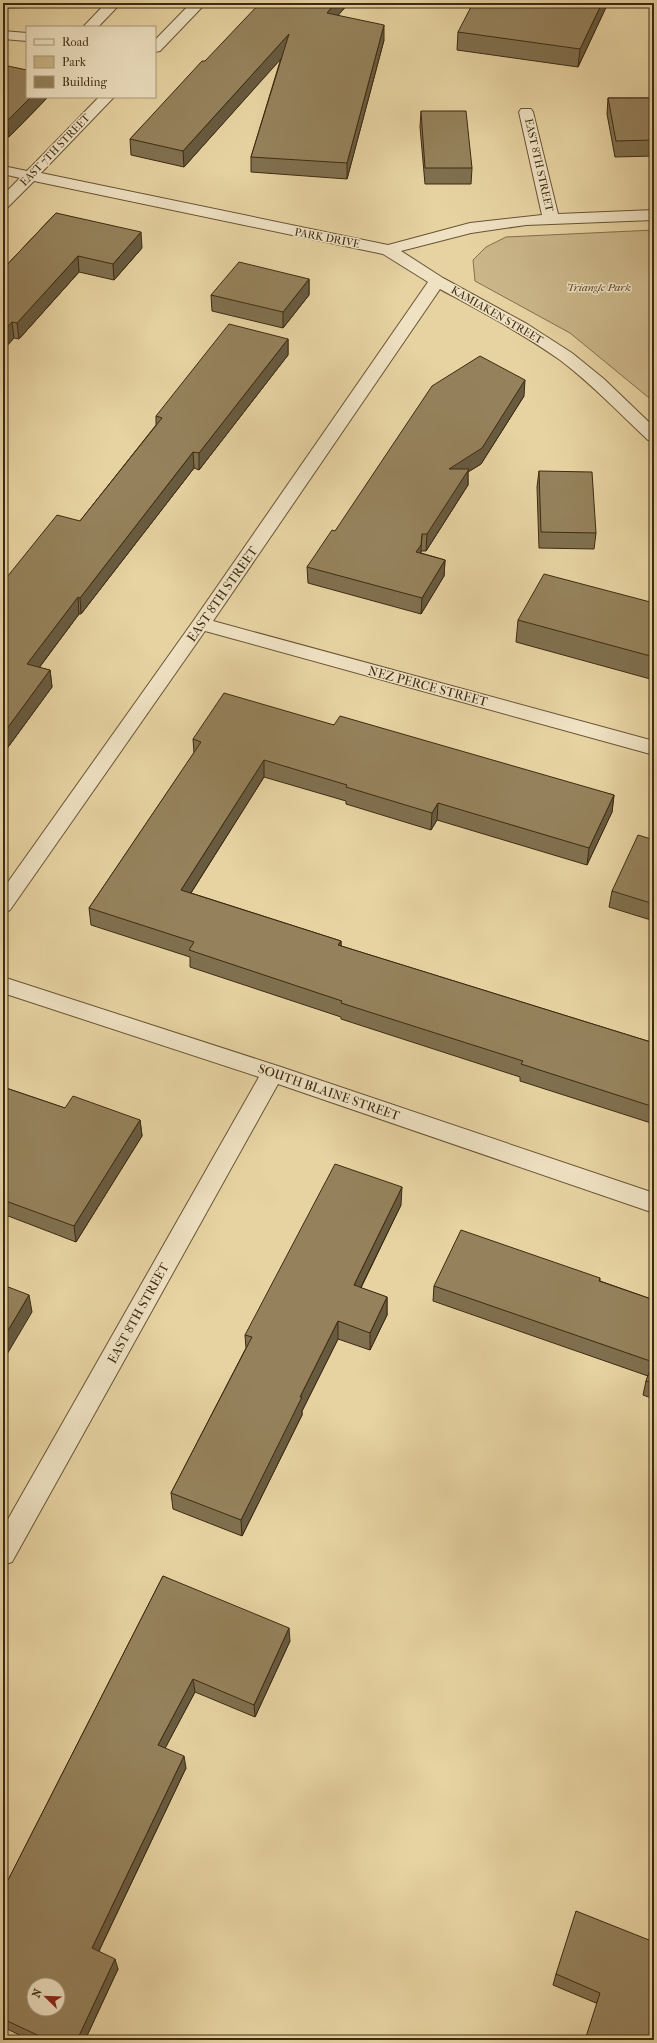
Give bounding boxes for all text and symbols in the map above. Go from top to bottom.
legend [26,26,156,98]
text: Road [62,35,89,49]
text: Park [62,55,87,69]
text: Building [62,75,107,89]
street label: EAST 7TH STREET [17,111,93,189]
street label: EAST 8TH STREET [522,117,556,213]
street label: PARK DRIVE [293,225,361,251]
park label: Triangle Park [567,281,631,294]
street label: KAMIAKEN STREET [449,283,546,347]
street label: EAST 8TH STREET [184,543,261,644]
street label: NEZ PERCE STREET [367,663,490,709]
street label: SOUTH BLAINE STREET [256,1061,402,1123]
street label: EAST 8TH STREET [104,1260,172,1366]
north arrow [26,1977,66,2017]
text: N [30,1986,45,2000]

